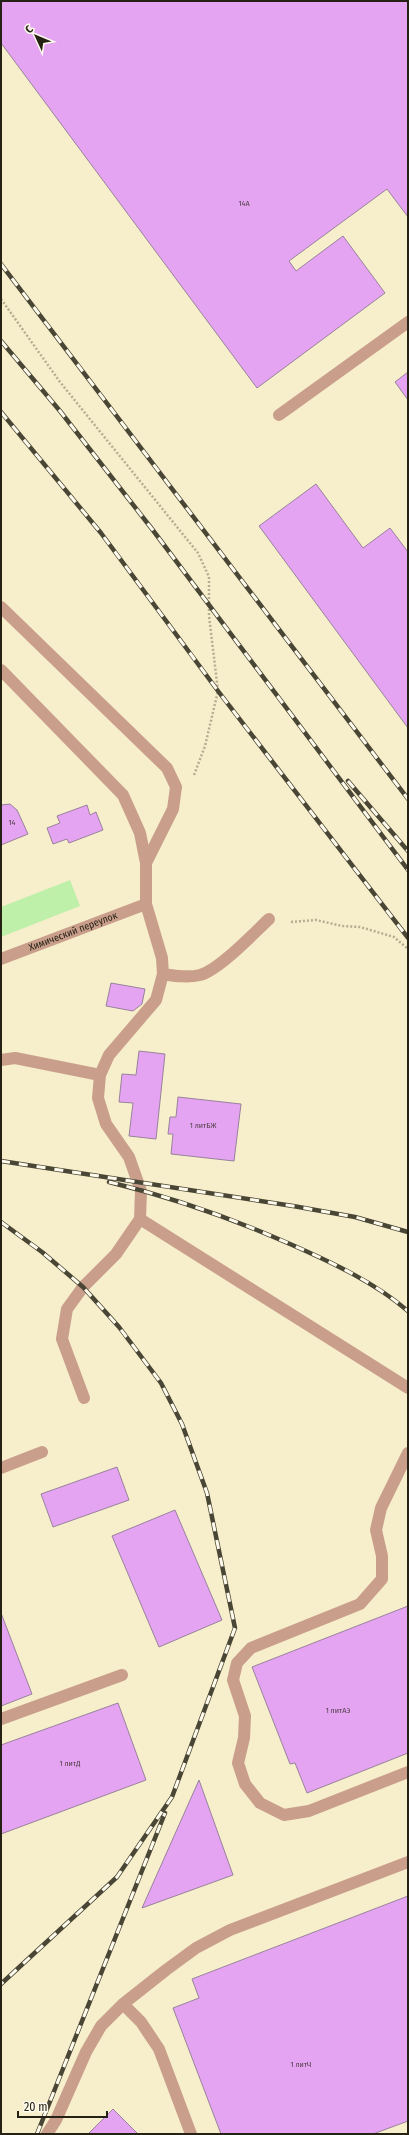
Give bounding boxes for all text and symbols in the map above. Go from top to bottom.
north arrow [16,16,56,56]
text: С [22,23,36,36]
house number: 14А [238,199,250,208]
house number: 14 [9,818,16,827]
street label: Химический переулок [27,909,119,954]
house number: 1 литБЖ [190,1121,216,1130]
house number: 1 литАЭ [326,1706,350,1715]
house number: 1 литД [59,1759,81,1768]
house number: 1 литЧ [290,2060,312,2069]
scale bar [18,2093,107,2119]
text: 20 m [24,2100,48,2114]

